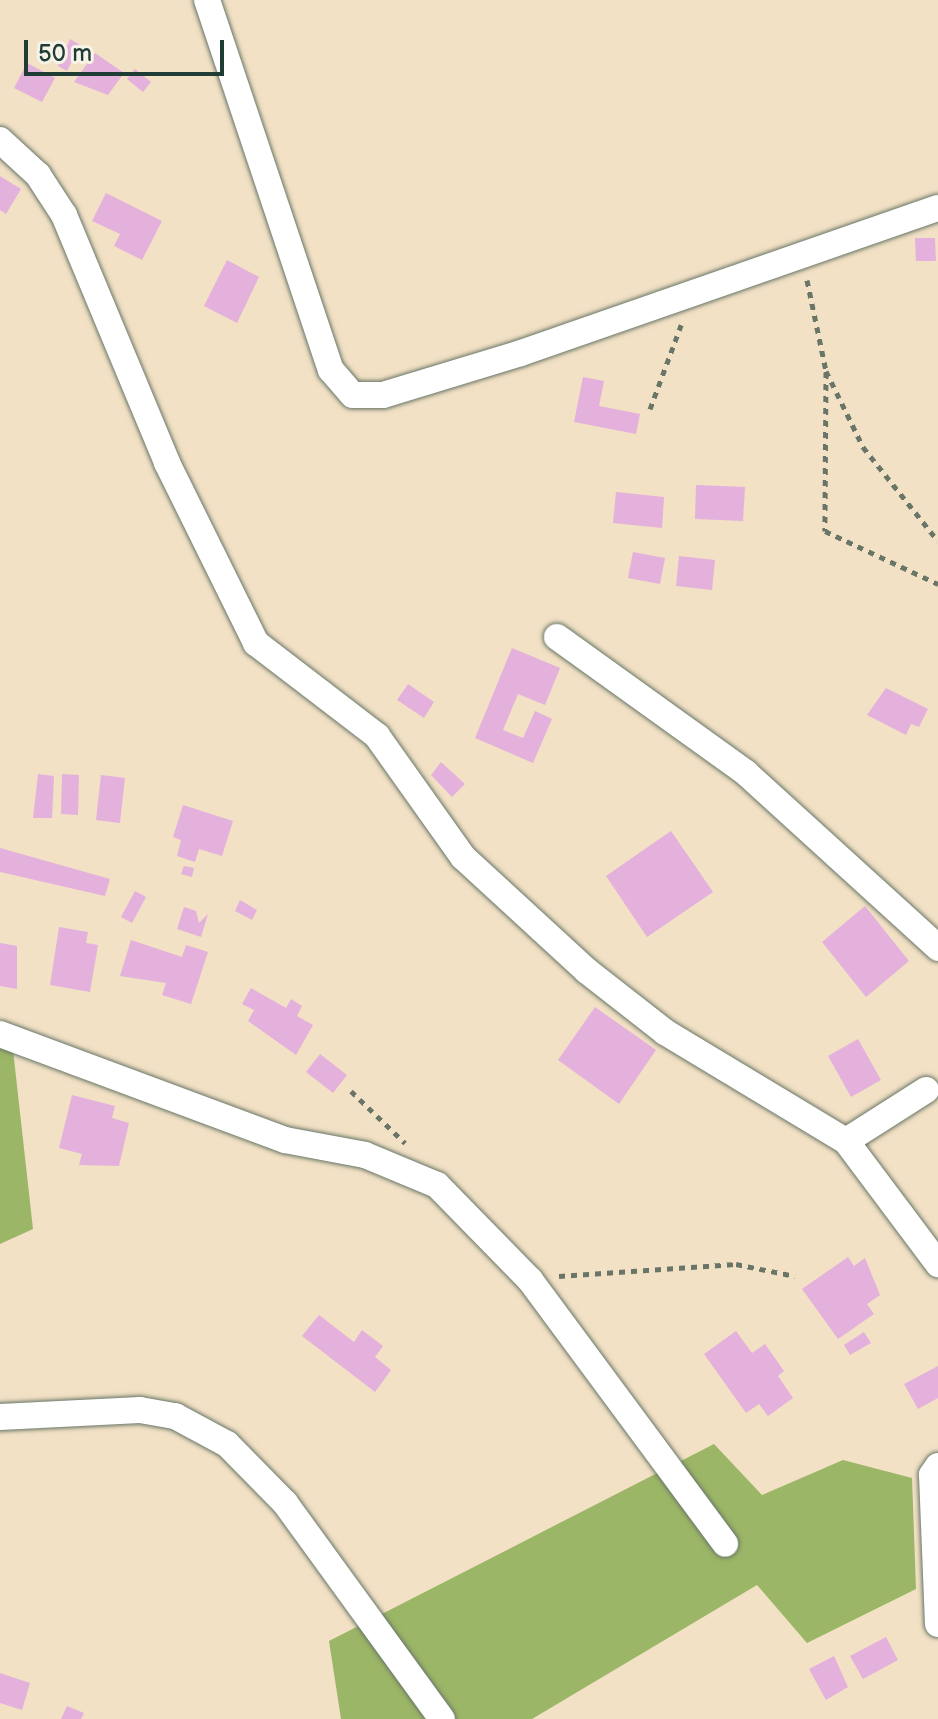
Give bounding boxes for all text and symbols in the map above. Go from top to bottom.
scale bar [28,24,228,74]
text: 50 m [38,39,92,68]

